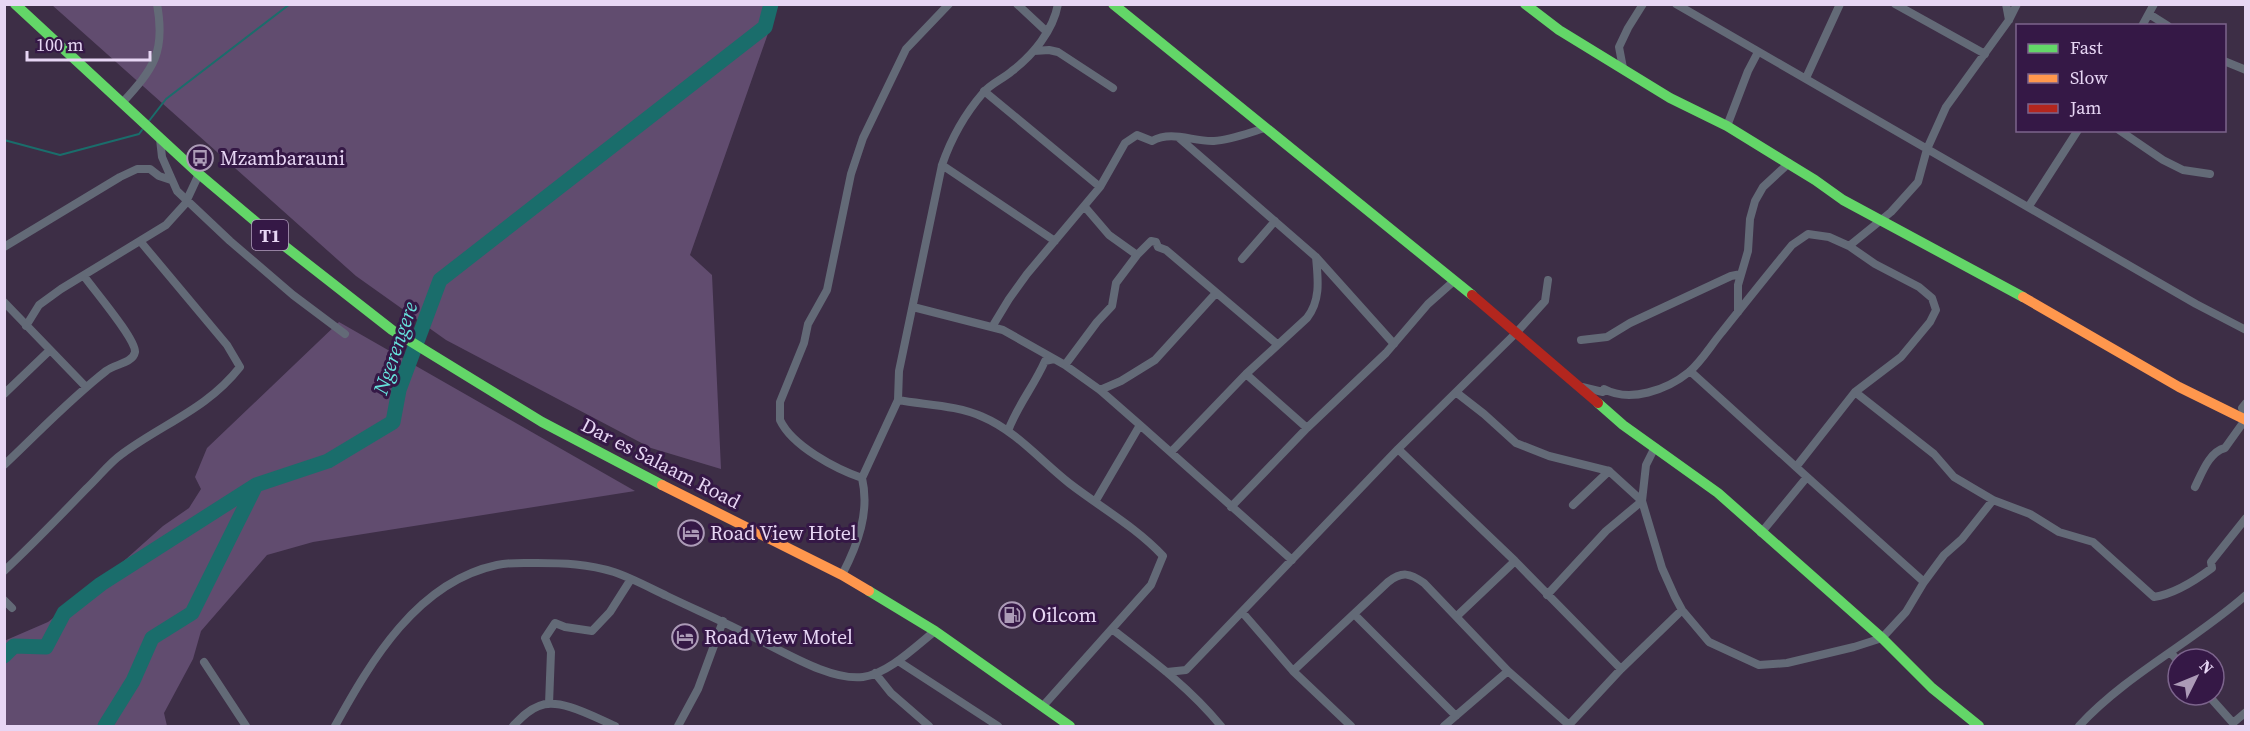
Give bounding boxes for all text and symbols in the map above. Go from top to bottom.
scale bar [27,24,150,62]
legend [2016,24,2226,132]
text: 100 m [36,32,83,57]
text: Fast [2070,35,2103,60]
text: Slow [2070,65,2108,90]
text: Jam [2069,95,2102,120]
bus stop icon: Mzambarauni [185,143,215,173]
place label: Mzambarauni [220,144,345,172]
road number: T1 [252,220,288,250]
water label: Ngerengere [365,297,425,399]
street label: Dar es Salaam Road [577,411,746,516]
hotel icon: Road View Hotel [676,518,706,548]
place label: Road View Hotel [710,519,857,547]
fuel station icon: Oilcom [997,600,1027,630]
place label: Oilcom [1032,601,1097,629]
hotel icon: Road View Motel [670,622,700,652]
place label: Road View Motel [704,623,853,651]
north arrow [2166,647,2226,707]
text: N [2195,655,2219,679]

